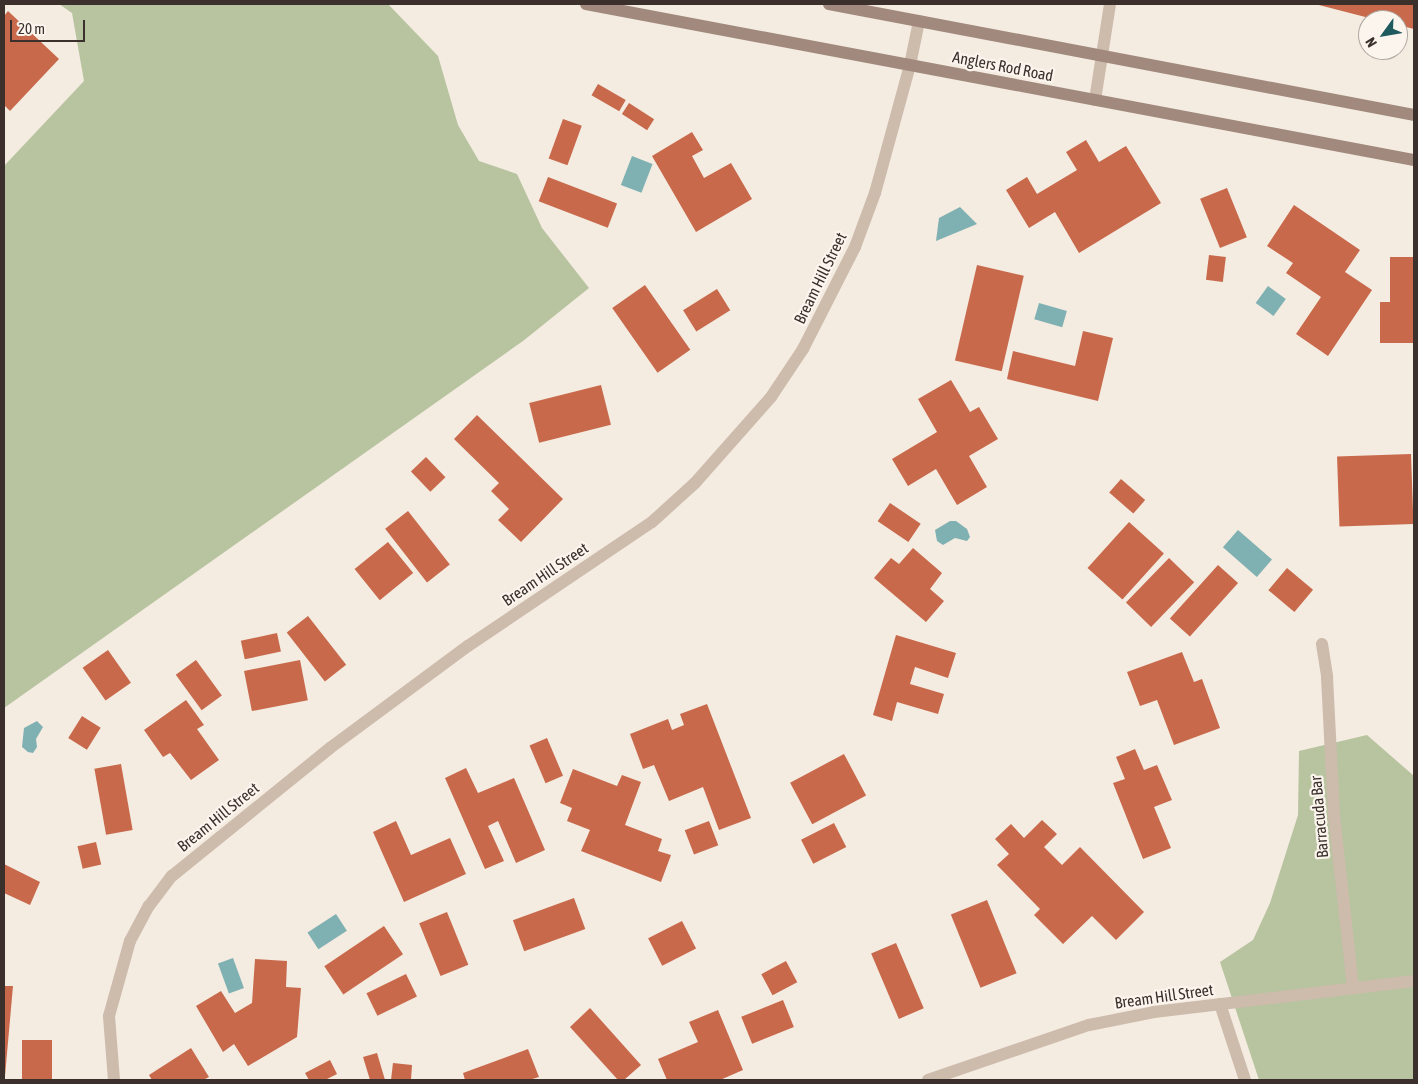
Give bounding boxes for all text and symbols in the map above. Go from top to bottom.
scale bar [12,10,88,42]
north arrow [1358,10,1408,60]
text: 20 m [18,20,45,37]
text: N [1362,35,1380,50]
street label: Anglers Rod Road [951,47,1055,85]
street label: Bream Hill Street [790,229,850,327]
street label: Bream Hill Street [498,538,592,610]
street label: Barracuda Bar [1306,775,1332,859]
street label: Bream Hill Street [173,778,263,856]
street label: Bream Hill Street [1113,980,1215,1012]

